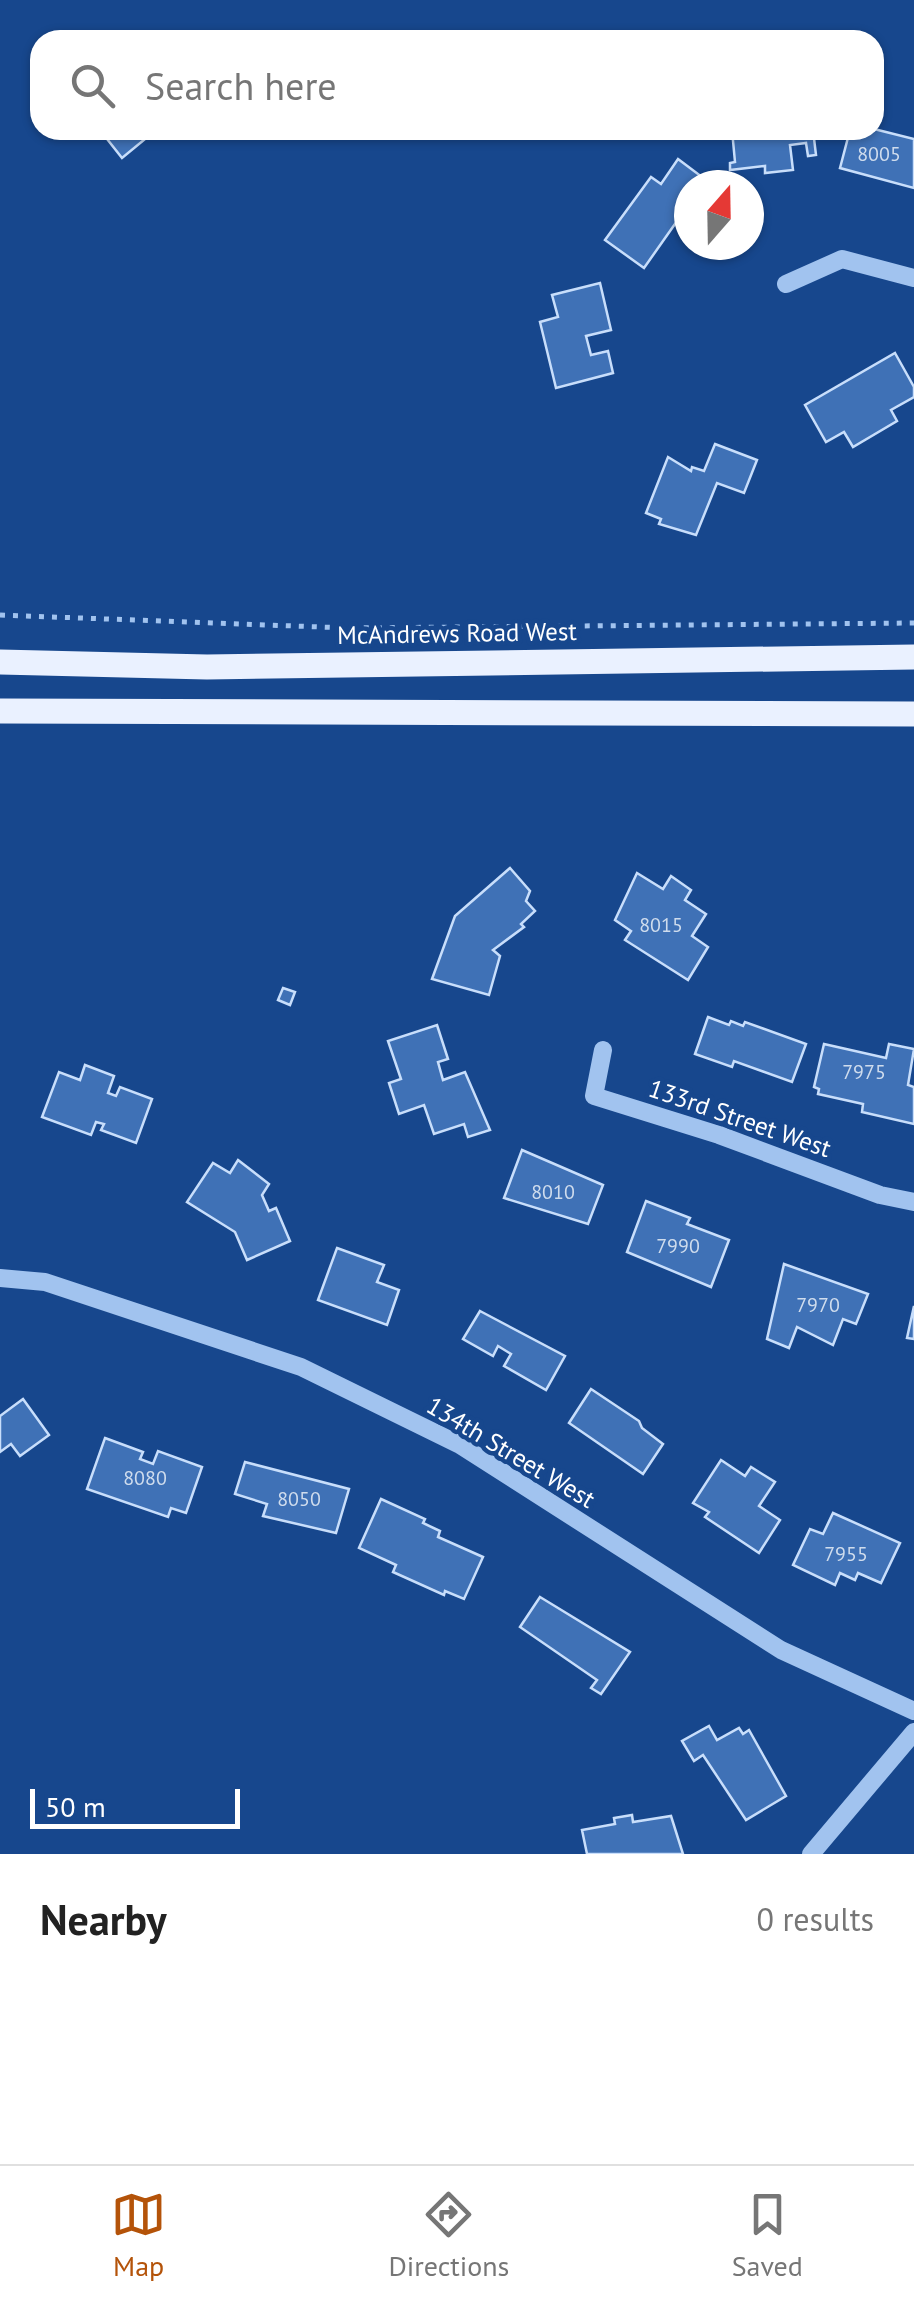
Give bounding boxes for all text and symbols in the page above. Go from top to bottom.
search box [30,30,884,140]
icon: search [65,58,120,113]
text: Search here [145,61,337,110]
house number: 8005 [857,141,901,167]
north arrow [674,170,764,260]
street label: McAndrews Road West [337,615,578,651]
house number: 8015 [639,912,683,938]
house number: 7975 [842,1059,886,1085]
street label: 133rd Street West [645,1072,836,1164]
house number: 8010 [531,1179,575,1205]
house number: 7990 [656,1233,700,1259]
house number: 7970 [796,1292,840,1318]
street label: 134th Street West [421,1389,602,1515]
house number: 8080 [123,1465,167,1491]
house number: 8050 [277,1486,321,1512]
house number: 7955 [824,1541,868,1567]
scale bar [30,1784,240,1828]
text: 50 m [45,1788,106,1825]
text: Nearby [40,1892,167,1947]
text: 0 results [756,1898,874,1940]
tab: Map [111,2187,166,2284]
tab: Directions [388,2187,509,2284]
tab: Saved [732,2187,803,2284]

